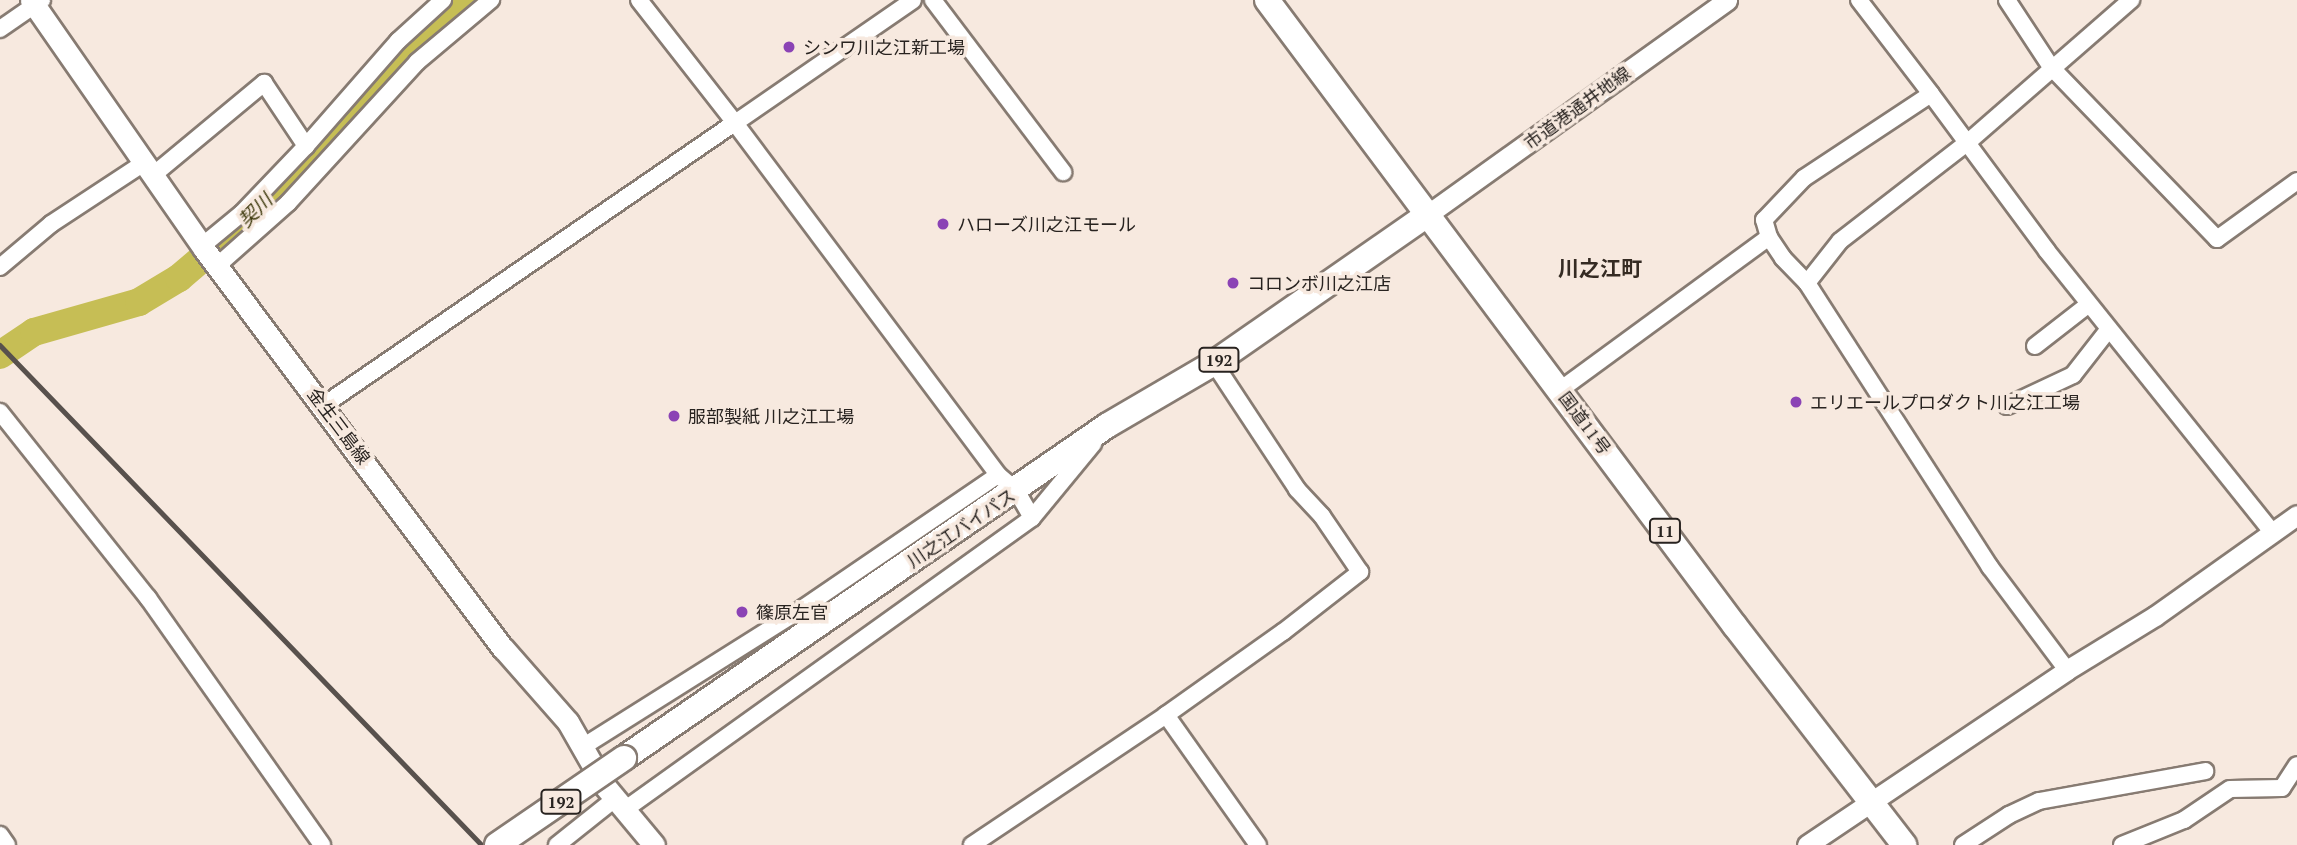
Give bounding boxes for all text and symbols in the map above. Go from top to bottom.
place label: シンワ川之江新工場 [803,36,965,58]
marker: シンワ川之江新工場 [781,39,797,55]
street label: 市道港通井地線 [1520,62,1634,154]
water label: 契川 [234,189,276,231]
place label: ハローズ川之江モール [957,213,1137,235]
marker: ハローズ川之江モール [935,216,951,232]
district label: 川之江町 [1558,255,1642,281]
place label: コロンボ川之江店 [1247,272,1391,294]
marker: コロンボ川之江店 [1225,275,1241,291]
road number: 192 [1198,348,1240,372]
street label: 金生三島線 [303,384,375,468]
street label: 国道11号 [1554,387,1616,459]
place label: エリエールプロダクト川之江工場 [1810,391,2080,413]
marker: エリエールプロダクト川之江工場 [1788,394,1804,410]
place label: 服部製紙 川之江工場 [688,405,854,427]
marker: 服部製紙 川之江工場 [666,408,682,424]
street label: 川之江バイパス [903,484,1019,572]
road number: 11 [1648,518,1682,544]
place label: 篠原左官 [756,601,828,623]
marker: 篠原左官 [734,604,750,620]
road number: 192 [540,790,582,814]

